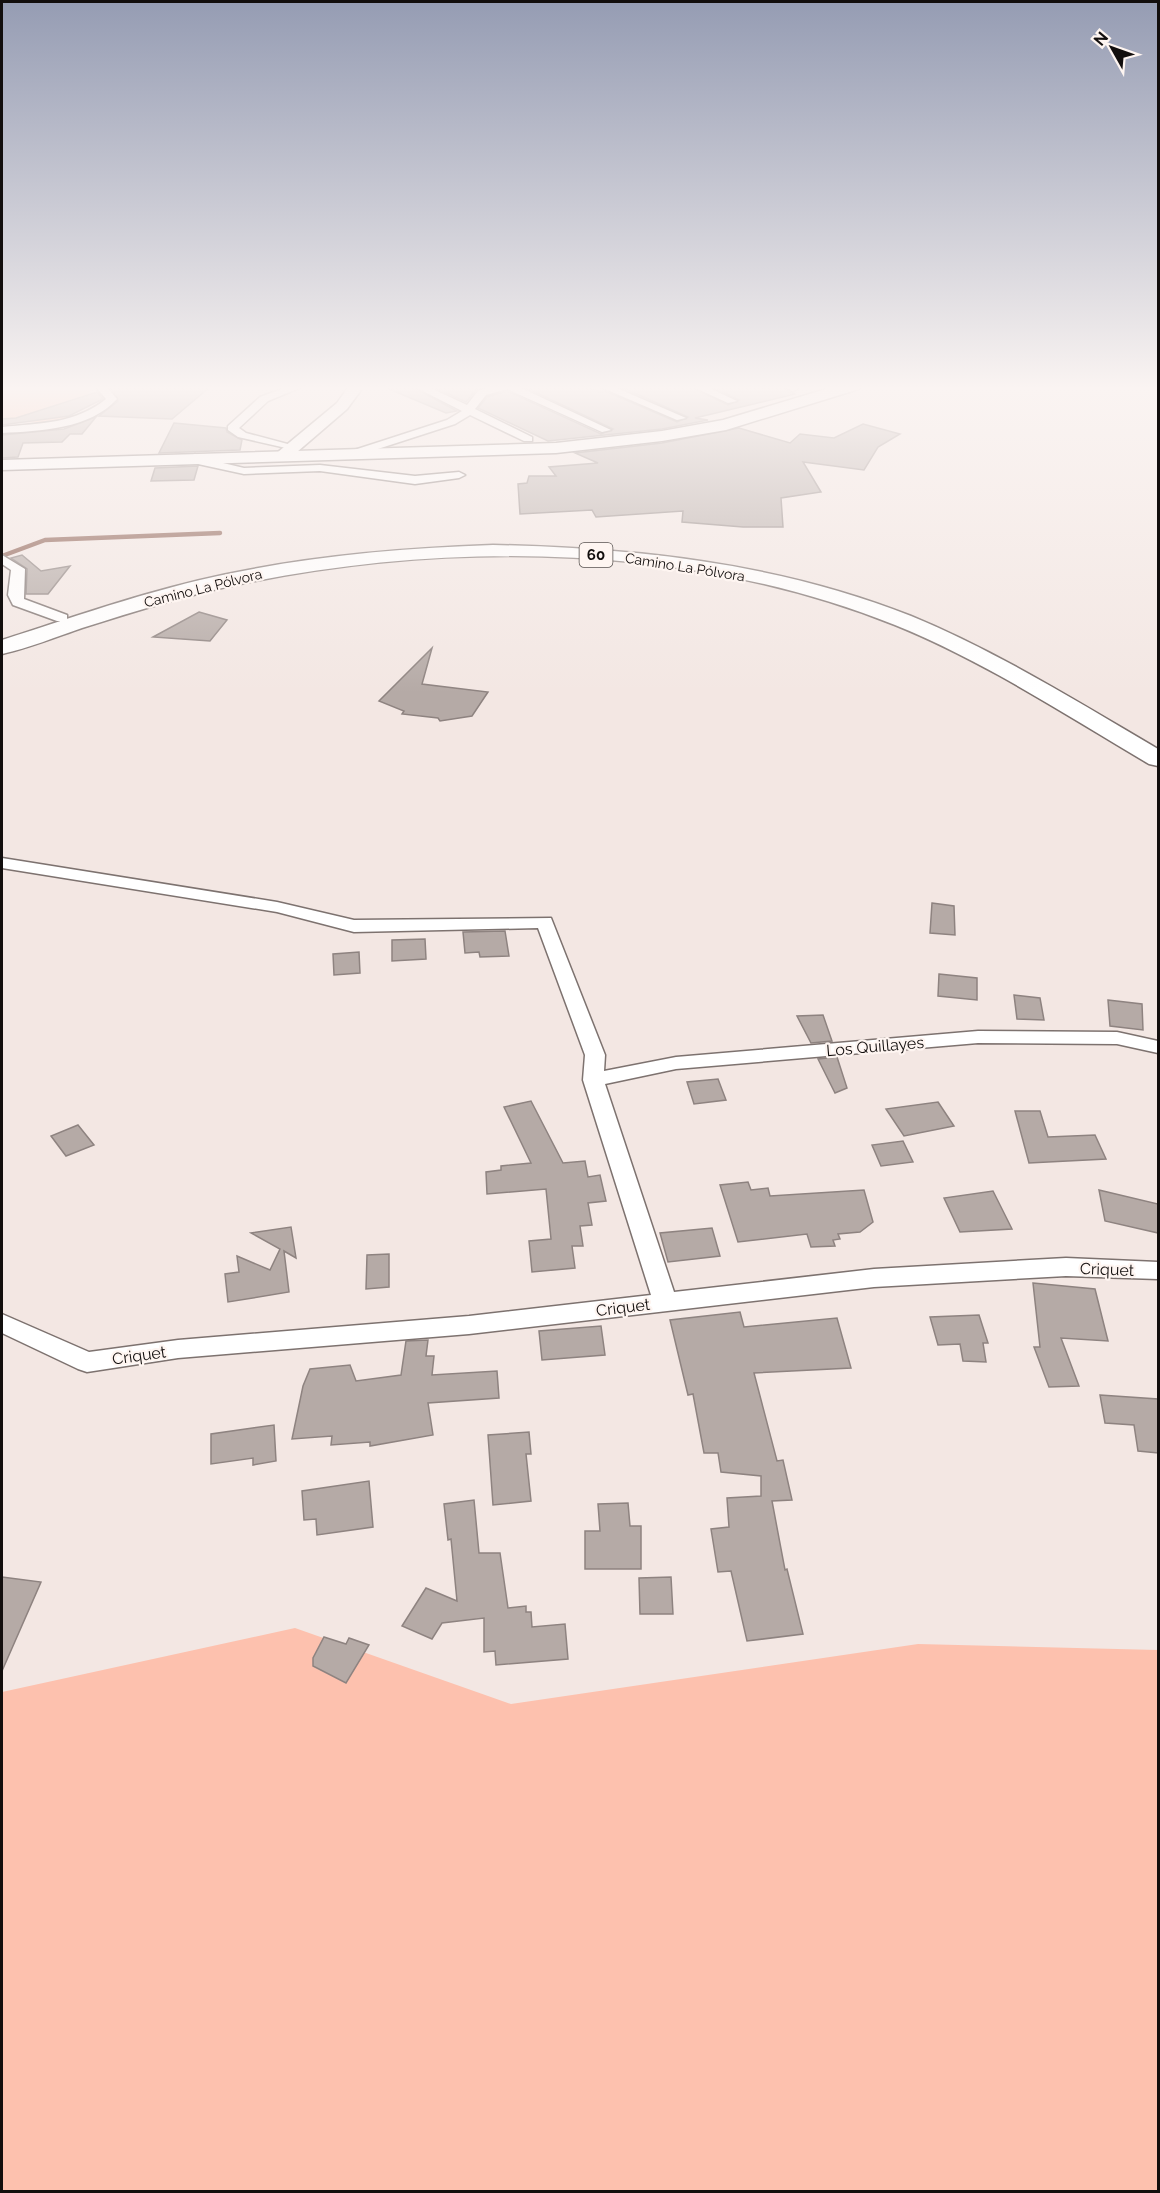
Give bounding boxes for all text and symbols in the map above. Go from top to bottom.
north arrow [1082,18,1142,78]
text: N [1090,28,1112,49]
road number: 60 [580,543,612,567]
street label: Camino La Pólvora [624,550,746,584]
street label: Camino La Pólvora [142,566,264,610]
street label: Los Quillayes [825,1033,925,1060]
street label: Criquet [1080,1259,1135,1280]
street label: Criquet [595,1295,652,1320]
street label: Criquet [111,1342,168,1369]

